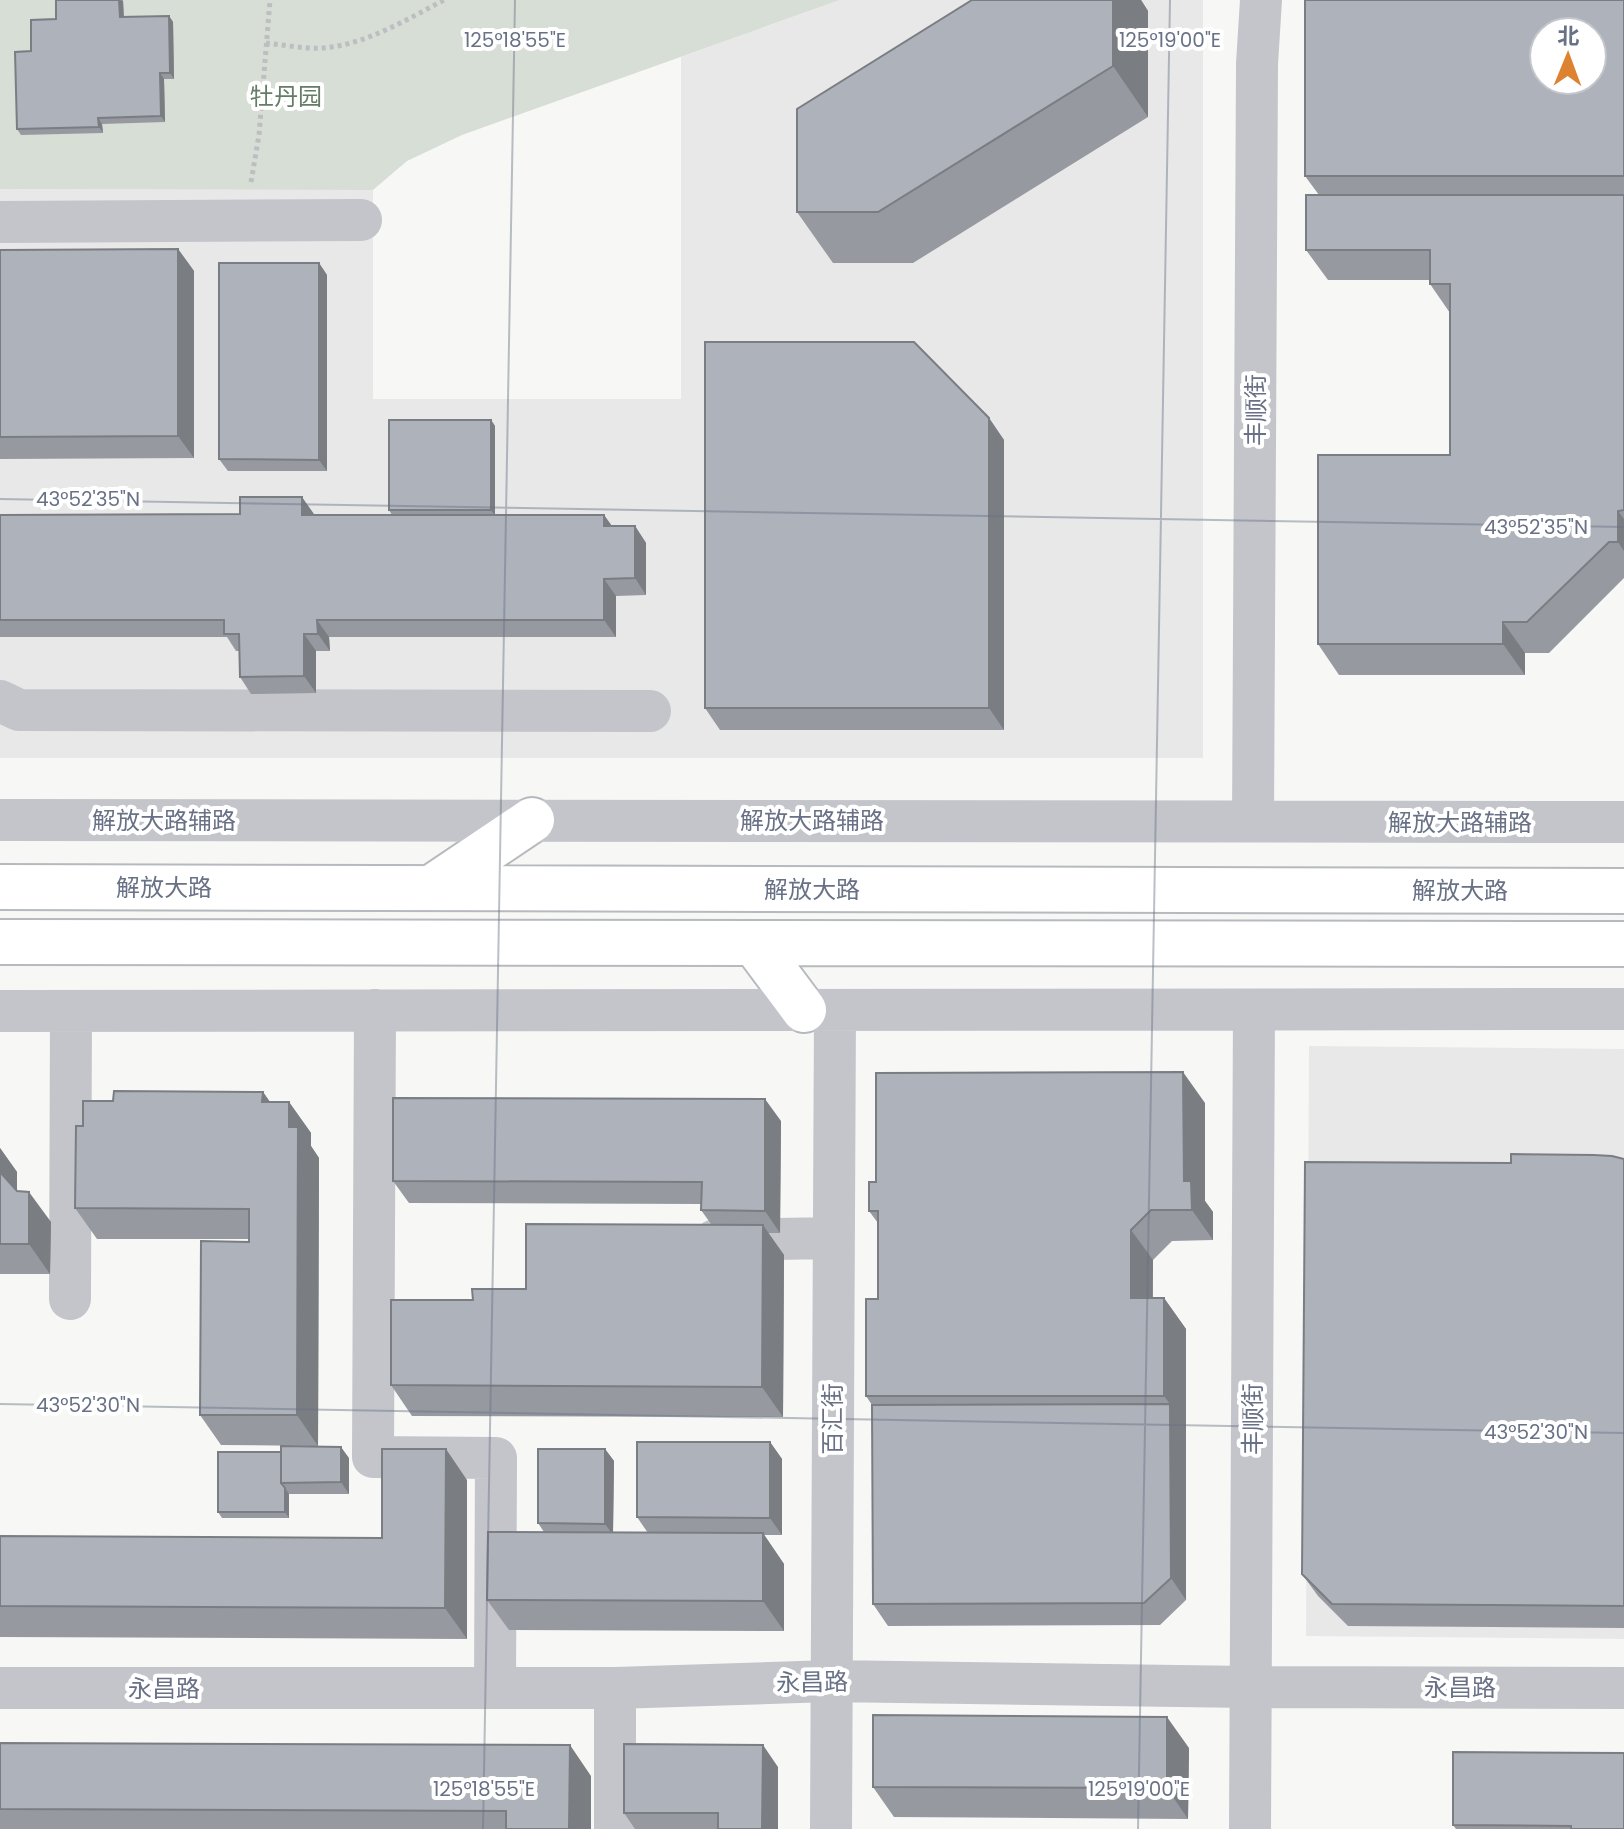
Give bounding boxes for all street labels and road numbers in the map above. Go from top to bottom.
street label: 丰顺街 [1239,374,1272,446]
street label: 解放大路辅路 [92,804,236,837]
street label: 解放大路辅路 [740,804,884,837]
street label: 解放大路辅路 [1388,806,1532,839]
street label: 解放大路 [116,871,212,904]
street label: 解放大路 [764,873,860,906]
street label: 解放大路 [1412,874,1508,907]
street label: 百汇街 [816,1383,849,1455]
street label: 丰顺街 [1236,1383,1269,1455]
street label: 永昌路 [776,1665,848,1699]
street label: 永昌路 [1424,1671,1496,1704]
street label: 永昌路 [128,1672,200,1705]

